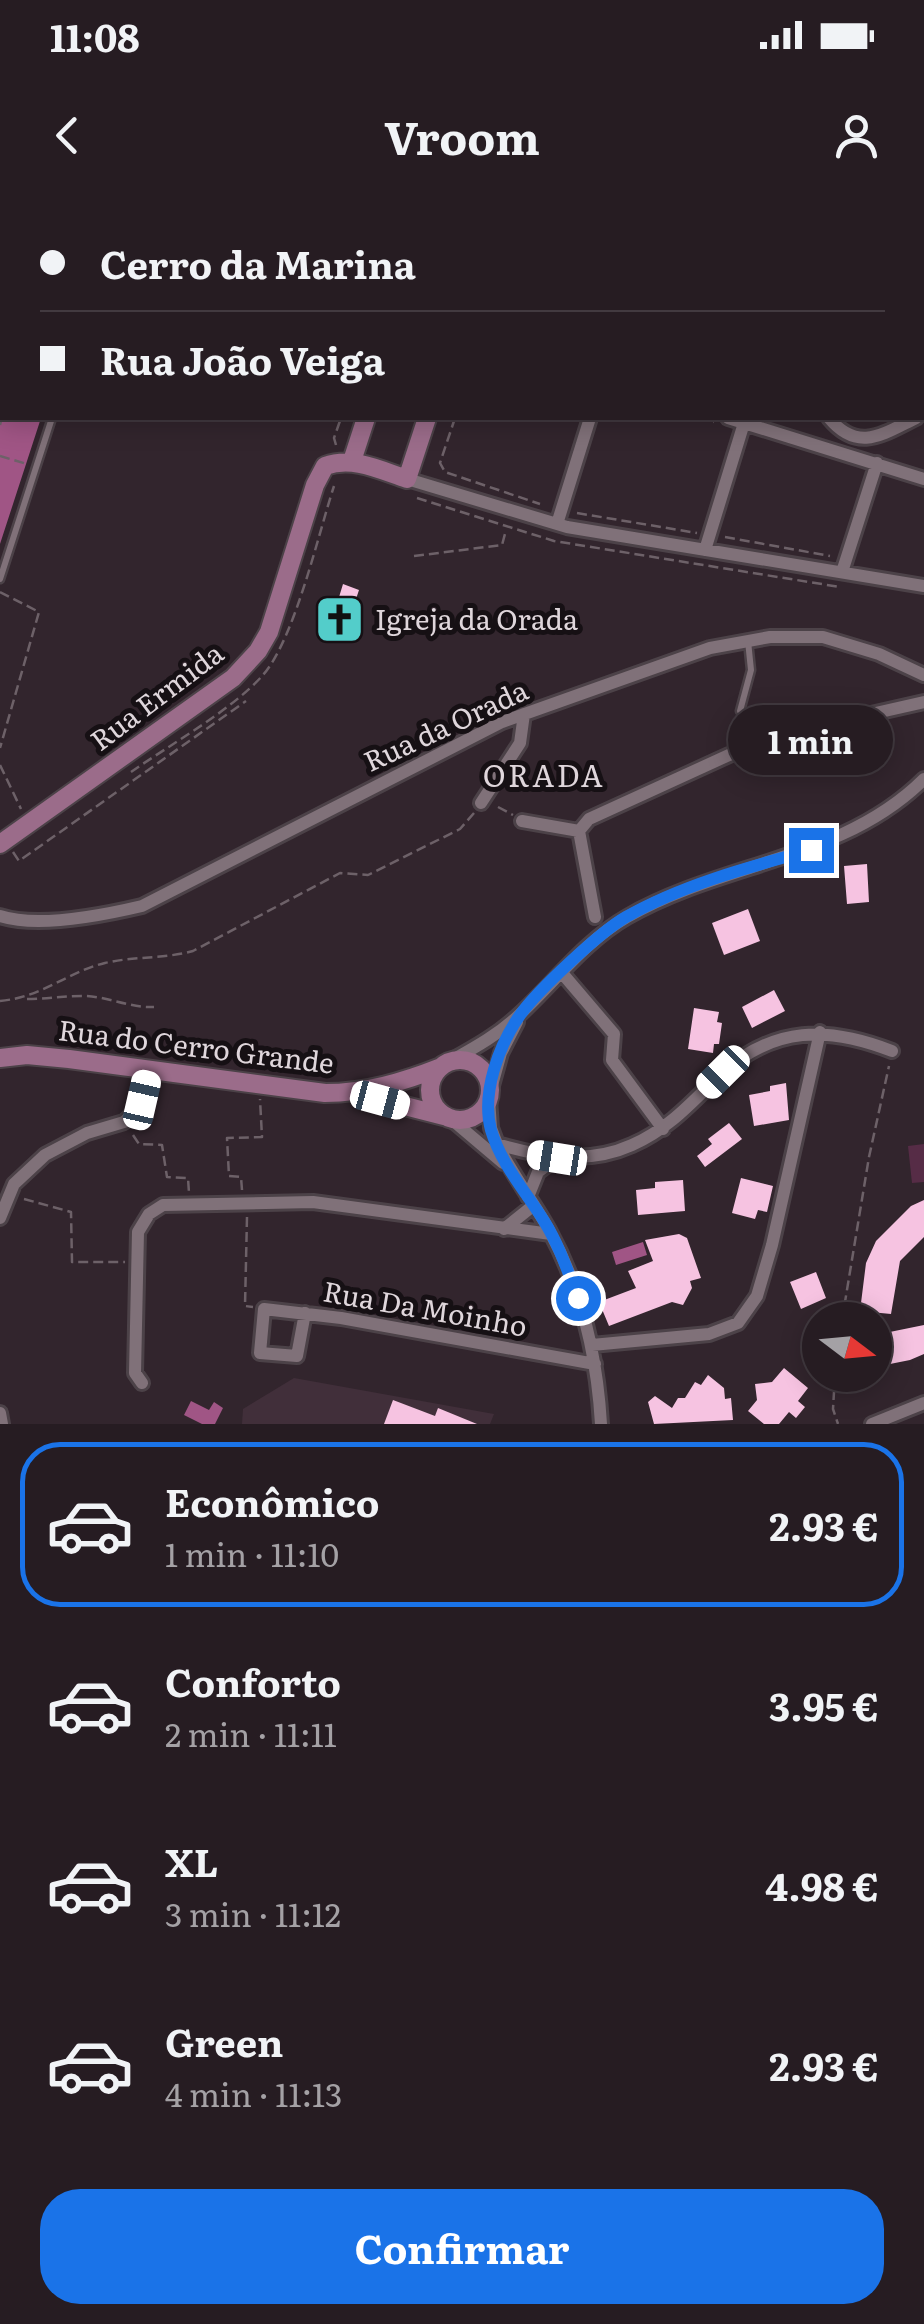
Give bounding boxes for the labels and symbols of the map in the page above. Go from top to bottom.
church icon: Igreja da Orada [314,594,366,646]
place label: Igreja da Orada [375,597,578,639]
street label: Rua Ermida [80,631,231,760]
street label: Rua da Orada [356,668,534,781]
callout: 1 min [728,705,894,775]
district label: ORADA [483,752,605,796]
route end [789,828,834,873]
street label: Rua do Cerro Grande [56,1007,336,1083]
car [691,1040,755,1104]
car [121,1067,163,1133]
car [347,1078,413,1122]
car [525,1138,589,1178]
street label: Rua Da Moinho [320,1268,531,1346]
route start [556,1276,601,1321]
north arrow [802,1302,892,1392]

